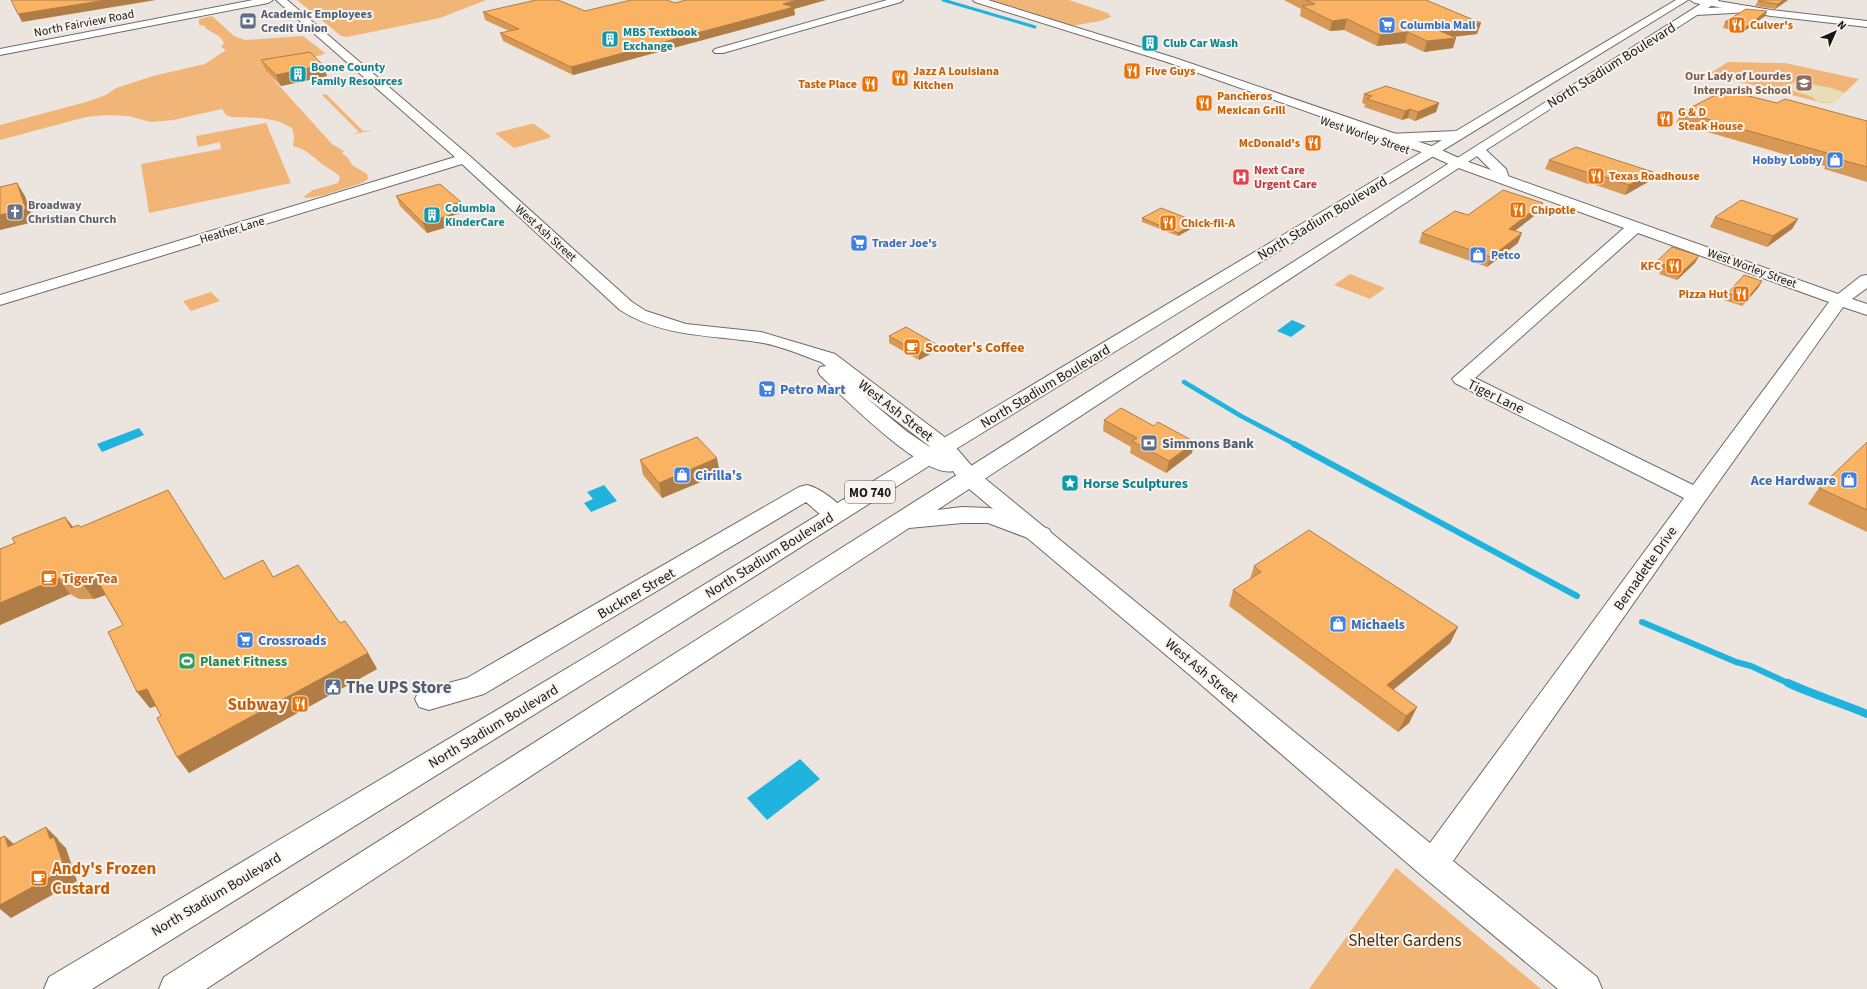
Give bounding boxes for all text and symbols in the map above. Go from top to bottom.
street label: North Fairview Road [33,5,136,42]
place label: Academic Employees Credit Union [260,6,372,37]
bank icon: Academic Employees Credit Union [238,11,258,31]
north arrow [1815,12,1855,52]
supermarket icon: Columbia Mall [1377,15,1397,35]
restaurant icon: Culver's [1727,15,1747,35]
place label: Columbia Mall [1400,17,1476,34]
place label: Culver's [1750,17,1793,34]
text: N [1834,17,1850,33]
street label: North Stadium Boulevard [1543,18,1680,114]
place label: MBS Textbook Exchange [623,24,698,55]
building icon: MBS Textbook Exchange [600,29,620,49]
building icon: Club Car Wash [1140,33,1160,53]
place label: Club Car Wash [1163,35,1238,52]
place label: Boone County Family Resources [311,59,403,90]
restaurant icon: Five Guys [1122,61,1142,81]
place label: Jazz A Louisiana Kitchen [913,63,999,94]
place label: Five Guys [1145,63,1195,80]
building icon: Boone County Family Resources [288,64,308,84]
restaurant icon: Jazz A Louisiana Kitchen [890,68,910,88]
place label: Our Lady of Lourdes Interparish School [1685,68,1792,99]
school or university icon: Our Lady of Lourdes Interparish School [1794,73,1814,93]
restaurant icon: Taste Place [860,74,880,94]
place label: Taste Place [798,76,857,93]
place label: Pancheros Mexican Grill [1217,88,1286,119]
restaurant icon: Pancheros Mexican Grill [1194,93,1214,113]
place label: G & D Steak House [1678,104,1743,135]
restaurant icon: G & D Steak House [1655,109,1675,129]
street label: West Worley Street [1318,112,1412,159]
restaurant icon: McDonald's [1303,133,1323,153]
place label: McDonald's [1239,135,1300,152]
shop icon: Hobby Lobby [1825,150,1845,170]
place label: Hobby Lobby [1752,152,1823,169]
place label: Next Care Urgent Care [1254,162,1317,193]
restaurant icon: Texas Roadhouse [1586,166,1606,186]
hospital icon: Next Care Urgent Care [1231,167,1251,187]
place label: Texas Roadhouse [1609,168,1700,185]
street label: North Stadium Boulevard [1254,172,1391,266]
place label: Broadway Christian Church [28,197,116,228]
place label: Columbia KinderCare [445,200,505,231]
restaurant icon: Chipotle [1508,200,1528,220]
street label: West Ash Street [511,201,580,266]
church icon: Broadway Christian Church [5,202,25,222]
place label: Chipotle [1531,202,1576,219]
building icon: Columbia KinderCare [422,205,442,225]
street label: Heather Lane [198,213,267,248]
restaurant icon: Chick-fil-A [1158,213,1178,233]
place label: Chick-fil-A [1181,215,1235,232]
supermarket icon: Trader Joe's [849,233,869,253]
place label: Trader Joe's [872,235,937,252]
street label: West Worley Street [1705,244,1799,293]
shop icon: Petco [1468,245,1488,265]
place label: Petco [1491,247,1521,264]
restaurant icon: KFC [1664,256,1684,276]
place label: KFC [1640,258,1661,275]
restaurant icon: Pizza Hut [1731,284,1751,304]
place label: Pizza Hut [1678,286,1728,303]
cafe icon: Scooter's Coffee [902,337,922,357]
place label: Scooter's Coffee [925,338,1024,358]
street label: North Stadium Boulevard [977,340,1114,434]
street label: West Ash Street [854,375,937,447]
street label: Tiger Lane [1464,375,1527,419]
supermarket icon: Petro Mart [757,379,777,399]
place label: Petro Mart [780,380,846,400]
bank icon: Simmons Bank [1139,433,1159,453]
place label: Simmons Bank [1162,434,1254,454]
shop icon: Cirilla's [672,465,692,485]
place label: Cirilla's [695,466,742,486]
shop icon: Ace Hardware [1839,470,1859,490]
place label: Ace Hardware [1750,471,1836,491]
place icon: Horse Sculptures [1060,473,1080,493]
place label: Horse Sculptures [1083,474,1188,494]
road number: MO 740 [845,481,895,503]
street label: North Stadium Boulevard [701,508,838,604]
street label: Bernadette Drive [1609,522,1682,615]
street label: Buckner Street [594,563,679,624]
cafe icon: Tiger Tea [39,568,59,588]
place label: Tiger Tea [62,569,118,589]
shop icon: Michaels [1328,614,1348,634]
place label: Michaels [1351,615,1405,635]
supermarket icon: Crossroads [235,630,255,650]
place label: Crossroads [258,631,326,651]
street label: West Ash Street [1160,634,1243,708]
sports icon: Planet Fitness [177,651,197,671]
place label: Planet Fitness [200,652,287,672]
place label: The UPS Store [346,676,452,700]
public building icon: The UPS Store [323,677,343,697]
street label: North Stadium Boulevard [425,680,562,774]
place label: Subway [227,693,287,717]
restaurant icon: Subway [290,694,310,714]
street label: North Stadium Boulevard [148,848,285,942]
place label: Andy's Frozen Custard [51,857,156,901]
cafe icon: Andy's Frozen Custard [29,868,49,888]
park label: Shelter Gardens [1348,929,1462,953]

